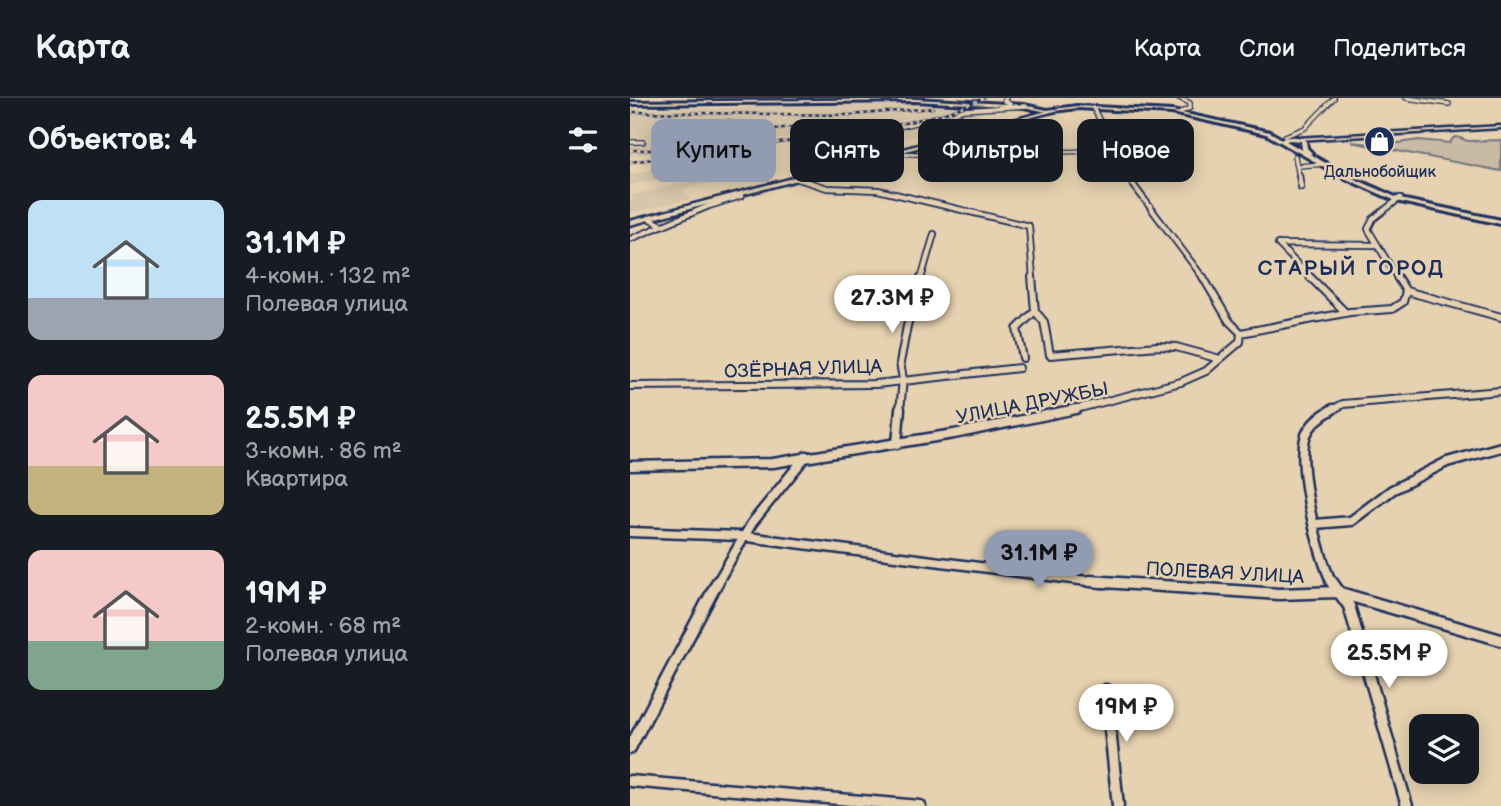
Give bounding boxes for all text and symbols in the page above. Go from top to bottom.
text: Карта [35,28,130,68]
text: Карта [1134,34,1201,63]
text: Слои [1239,34,1295,63]
text: Поделиться [1333,34,1466,63]
chip: Купить [651,119,776,182]
chip: Снять [790,119,904,182]
chip: Фильтры [918,119,1063,182]
chip: Новое [1077,119,1194,182]
icon: filters [564,121,602,159]
text: Объектов: 4 [28,122,197,158]
shop icon: Дальнобойщик [1363,125,1397,159]
place label: Дальнобойщик [1324,163,1436,182]
text: 31.1M ₽ [245,226,346,262]
icon: home [84,228,168,312]
district label: СТАРЫЙ ГОРОД [1257,255,1445,281]
text: 4-комн. · 132 m² [245,262,411,290]
pin: 27.3M ₽ [827,275,957,335]
text: 27.3M ₽ [850,284,934,312]
text: Полевая улица [245,290,408,318]
street label: ОЗЁРНАЯ УЛИЦА [724,355,883,384]
street label: УЛИЦА ДРУЖБЫ [954,377,1110,430]
text: 25.5M ₽ [245,401,356,437]
icon: home [84,403,168,487]
text: 3-комн. · 86 m² [245,437,402,465]
text: Квартира [245,465,348,493]
pin: 31.1M ₽ [974,531,1104,590]
text: 31.1M ₽ [1000,539,1078,567]
street label: ПОЛЕВАЯ УЛИЦА [1145,558,1305,589]
text: 19M ₽ [245,576,327,612]
icon: home [84,578,168,662]
text: 2-комн. · 68 m² [245,612,401,640]
pin: 25.5M ₽ [1324,630,1454,690]
text: 25.5M ₽ [1347,639,1431,667]
text: Полевая улица [245,640,408,668]
pin: 19M ₽ [1077,684,1175,744]
text: 19M ₽ [1095,693,1157,721]
map controls [1409,714,1479,784]
button: layers [1409,714,1479,784]

